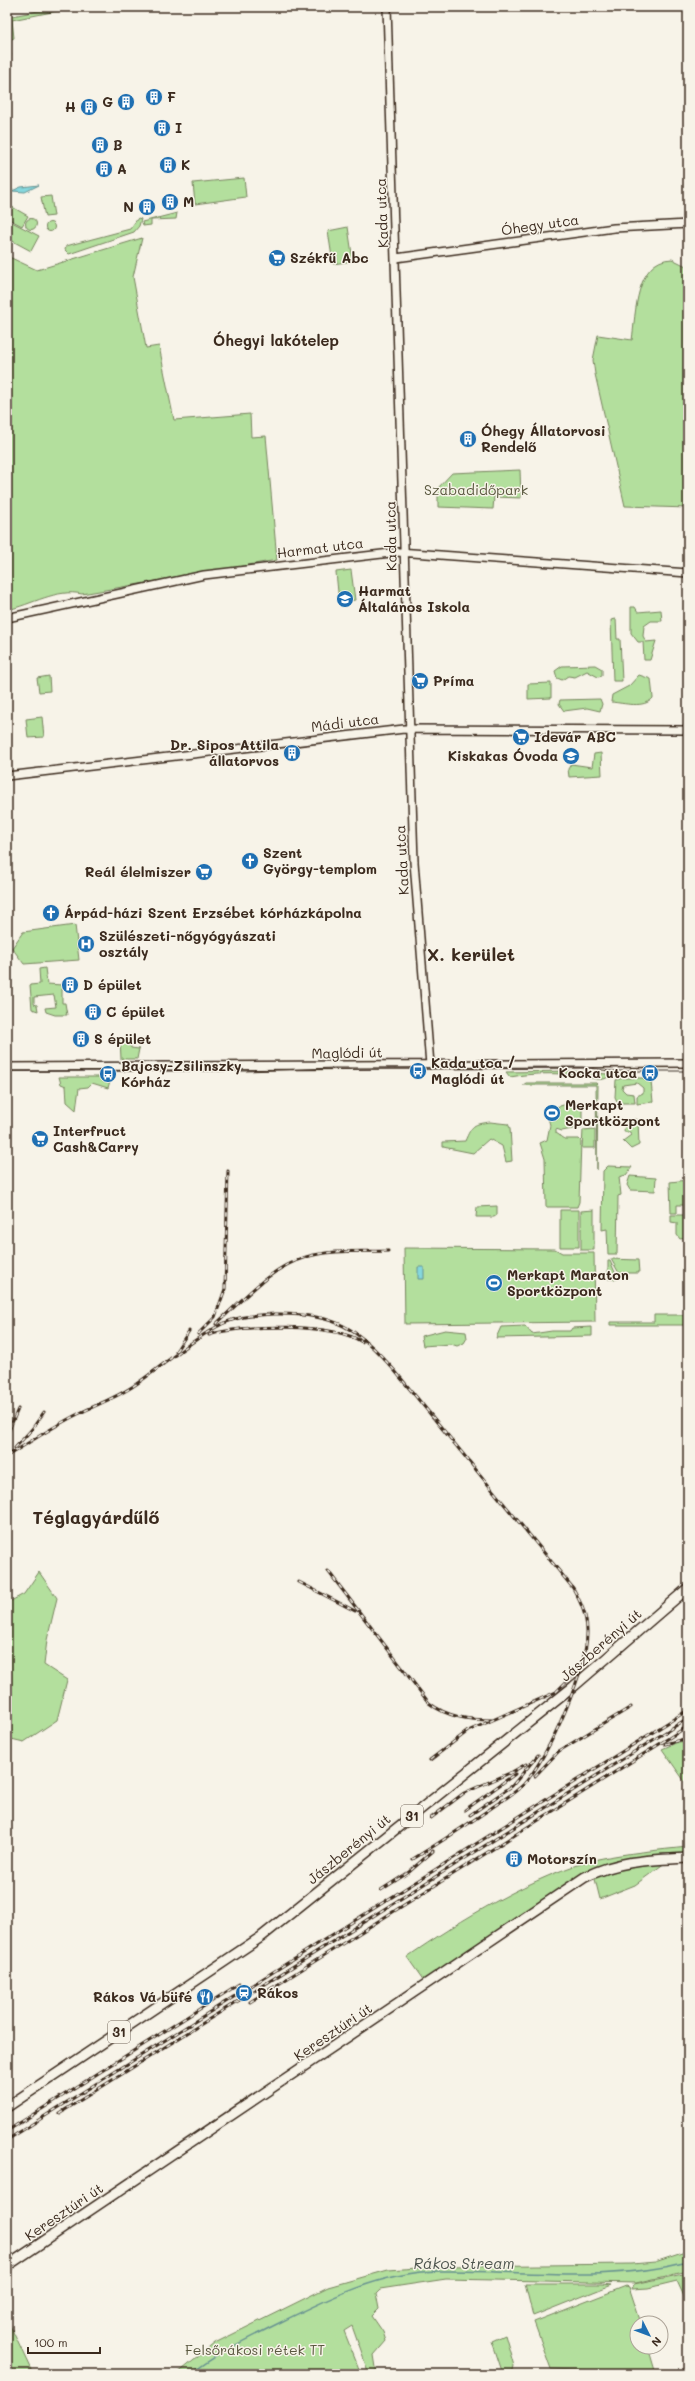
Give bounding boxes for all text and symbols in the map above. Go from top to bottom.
building icon: F [144,87,164,107]
place label: F [167,87,176,106]
place label: G [102,92,113,111]
building icon: G [116,92,136,112]
place label: H [65,97,76,116]
building icon: H [79,97,99,117]
building icon: I [152,118,172,138]
place label: I [175,118,182,137]
building icon: B [90,135,110,155]
place label: B [113,135,122,154]
building icon: K [158,155,178,175]
place label: K [181,155,190,174]
building icon: A [94,159,114,179]
place label: A [117,159,127,178]
street label: Kada utca [371,178,392,248]
building icon: M [160,192,180,212]
place label: M [183,192,194,211]
place label: N [123,197,134,216]
building icon: N [137,197,157,217]
street label: Óhegy utca [500,210,580,239]
supermarket icon: Székfű Abc [267,248,287,268]
place label: Székfű Abc [290,248,369,267]
district label: Óhegyi lakótelep [213,330,339,350]
place label: Óhegy Állatorvosi Rendelő [481,421,606,456]
building icon: Óhegy Állatorvosi Rendelő [458,429,478,449]
park label: Szabadidőpark [424,480,528,499]
street label: Kada utca [380,501,401,571]
street label: Harmat utca [276,533,364,562]
place label: Harmat Általános Iskola [358,581,470,616]
school or university icon: Harmat Általános Iskola [335,589,355,609]
supermarket icon: Príma [410,671,430,691]
place label: Príma [433,671,475,690]
street label: Mádi utca [310,709,380,736]
supermarket icon: Idevár ABC [511,727,531,747]
place label: Idevár ABC [534,727,616,746]
place label: Dr. Sipos Attila állatorvos [170,735,279,770]
building icon: Dr. Sipos Attila állatorvos [282,743,302,763]
place label: Kiskakas Óvoda [448,746,558,765]
school or university icon: Kiskakas Óvoda [561,746,581,766]
street label: Kada utca [390,825,413,896]
place label: Szent György-templom [263,843,377,878]
church icon: Szent György-templom [240,851,260,871]
place label: Reál élelmiszer [85,862,191,881]
supermarket icon: Reál élelmiszer [194,862,214,882]
church icon: Árpád-házi Szent Erzsébet kórházkápolna [41,903,61,923]
place label: Árpád-házi Szent Erzsébet kórházkápolna [64,903,362,922]
place label: Szülészeti-nőgyógyászati osztály [99,926,276,961]
hospital icon: Szülészeti-nőgyógyászati osztály [76,934,96,954]
district label: X. kerület [427,942,515,966]
building icon: D épület [60,975,80,995]
place label: D épület [83,975,142,994]
building icon: C épület [83,1002,103,1022]
place label: C épület [106,1002,165,1021]
building icon: S épület [71,1029,91,1049]
place label: S épület [94,1029,151,1048]
street label: Maglódi út [311,1042,383,1063]
place label: Kada utca / Maglódi út [431,1053,516,1088]
place label: Bajcsy-Zsilinszky Kórház [121,1056,242,1091]
bus stop icon: Kada utca / Maglódi út [408,1061,428,1081]
place label: Kocka utca [559,1063,637,1082]
bus stop icon: Kocka utca [640,1063,660,1083]
bus stop icon: Bajcsy-Zsilinszky Kórház [98,1064,118,1084]
place label: Merkapt Sportközpont [565,1095,660,1130]
sports icon: Merkapt Sportközpont [542,1103,562,1123]
place label: Interfruct Cash&Carry [53,1121,139,1156]
supermarket icon: Interfruct Cash&Carry [30,1129,50,1149]
place label: Merkapt Maraton Sportközpont [507,1265,629,1300]
sports icon: Merkapt Maraton Sportközpont [484,1273,504,1293]
district label: Téglagyárdűlő [33,1505,159,1529]
street label: Jászberényi út [556,1604,645,1685]
road number: 31 [401,1805,423,1827]
street label: Jászberényi út [303,1809,394,1888]
building icon: Motorszín [504,1849,524,1869]
place label: Motorszín [527,1849,597,1868]
station icon: Rákos [234,1983,254,2003]
place label: Rákos [257,1983,298,2002]
place label: Rákos Vá büfé [93,1987,192,2006]
restaurant icon: Rákos Vá büfé [195,1987,215,2007]
street label: Keresztúri út [290,1998,376,2065]
road number: 31 [108,2021,130,2043]
street label: Keresztúri út [21,2178,107,2245]
water label: Rákos Stream [413,2253,515,2273]
north arrow [629,2315,669,2355]
scale bar [28,2329,100,2355]
text: 100 m [34,2334,68,2350]
text: N [648,2334,665,2350]
park label: Felsőrákosi rétek TT [185,2340,325,2359]

